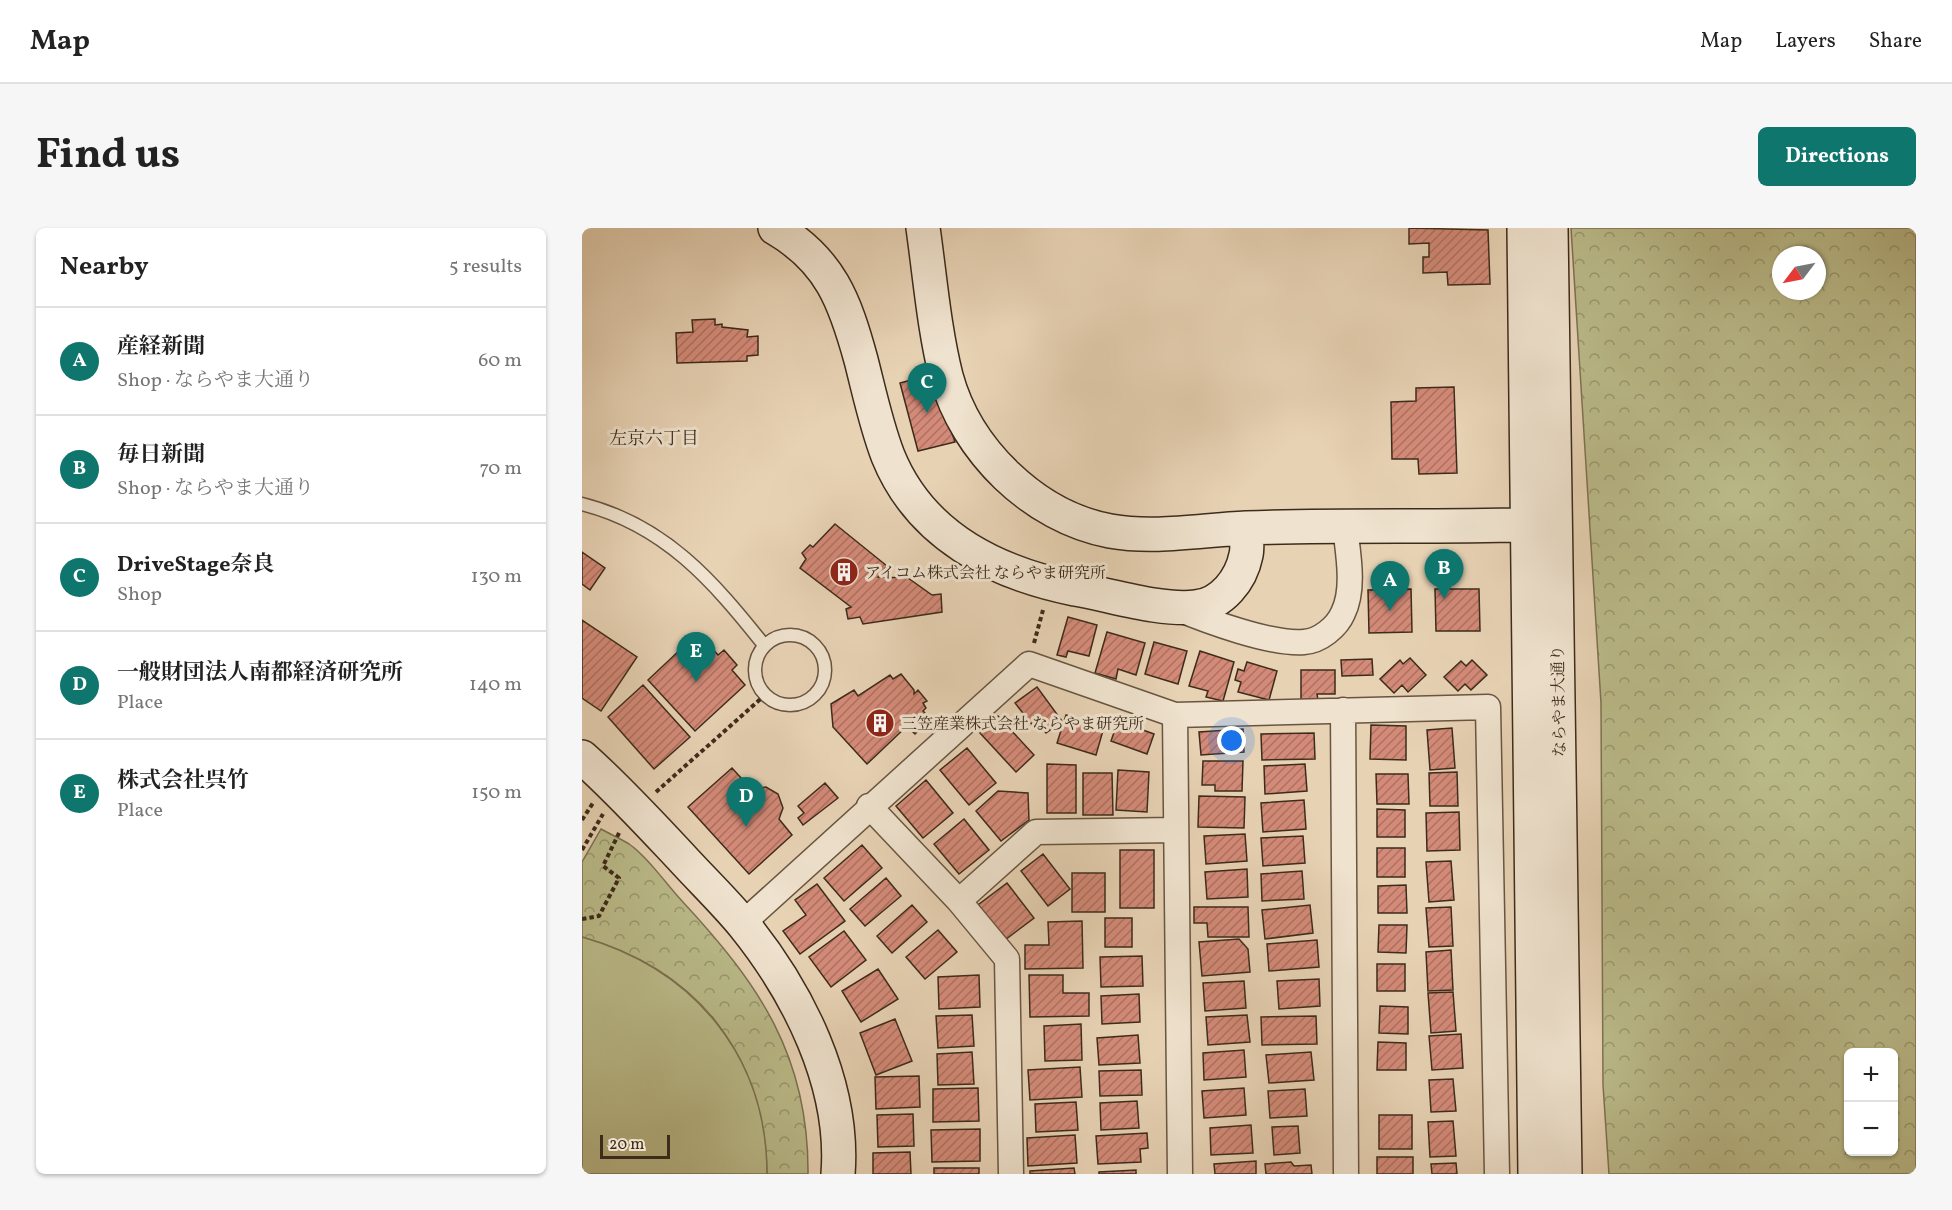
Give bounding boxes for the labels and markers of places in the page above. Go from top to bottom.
pin: C [908,364,946,413]
pin: B [1424,550,1464,599]
building icon: アイコム株式会社 ならやま研究所 [828,556,860,588]
pin: A [1370,562,1410,611]
place label: アイコム株式会社 ならやま研究所 [865,563,1106,585]
pin: E [676,632,716,682]
building icon: 三笠産業株式会社 ならやま研究所 [864,707,896,739]
place label: 三笠産業株式会社 ならやま研究所 [901,714,1144,736]
pin: D [726,778,766,827]

